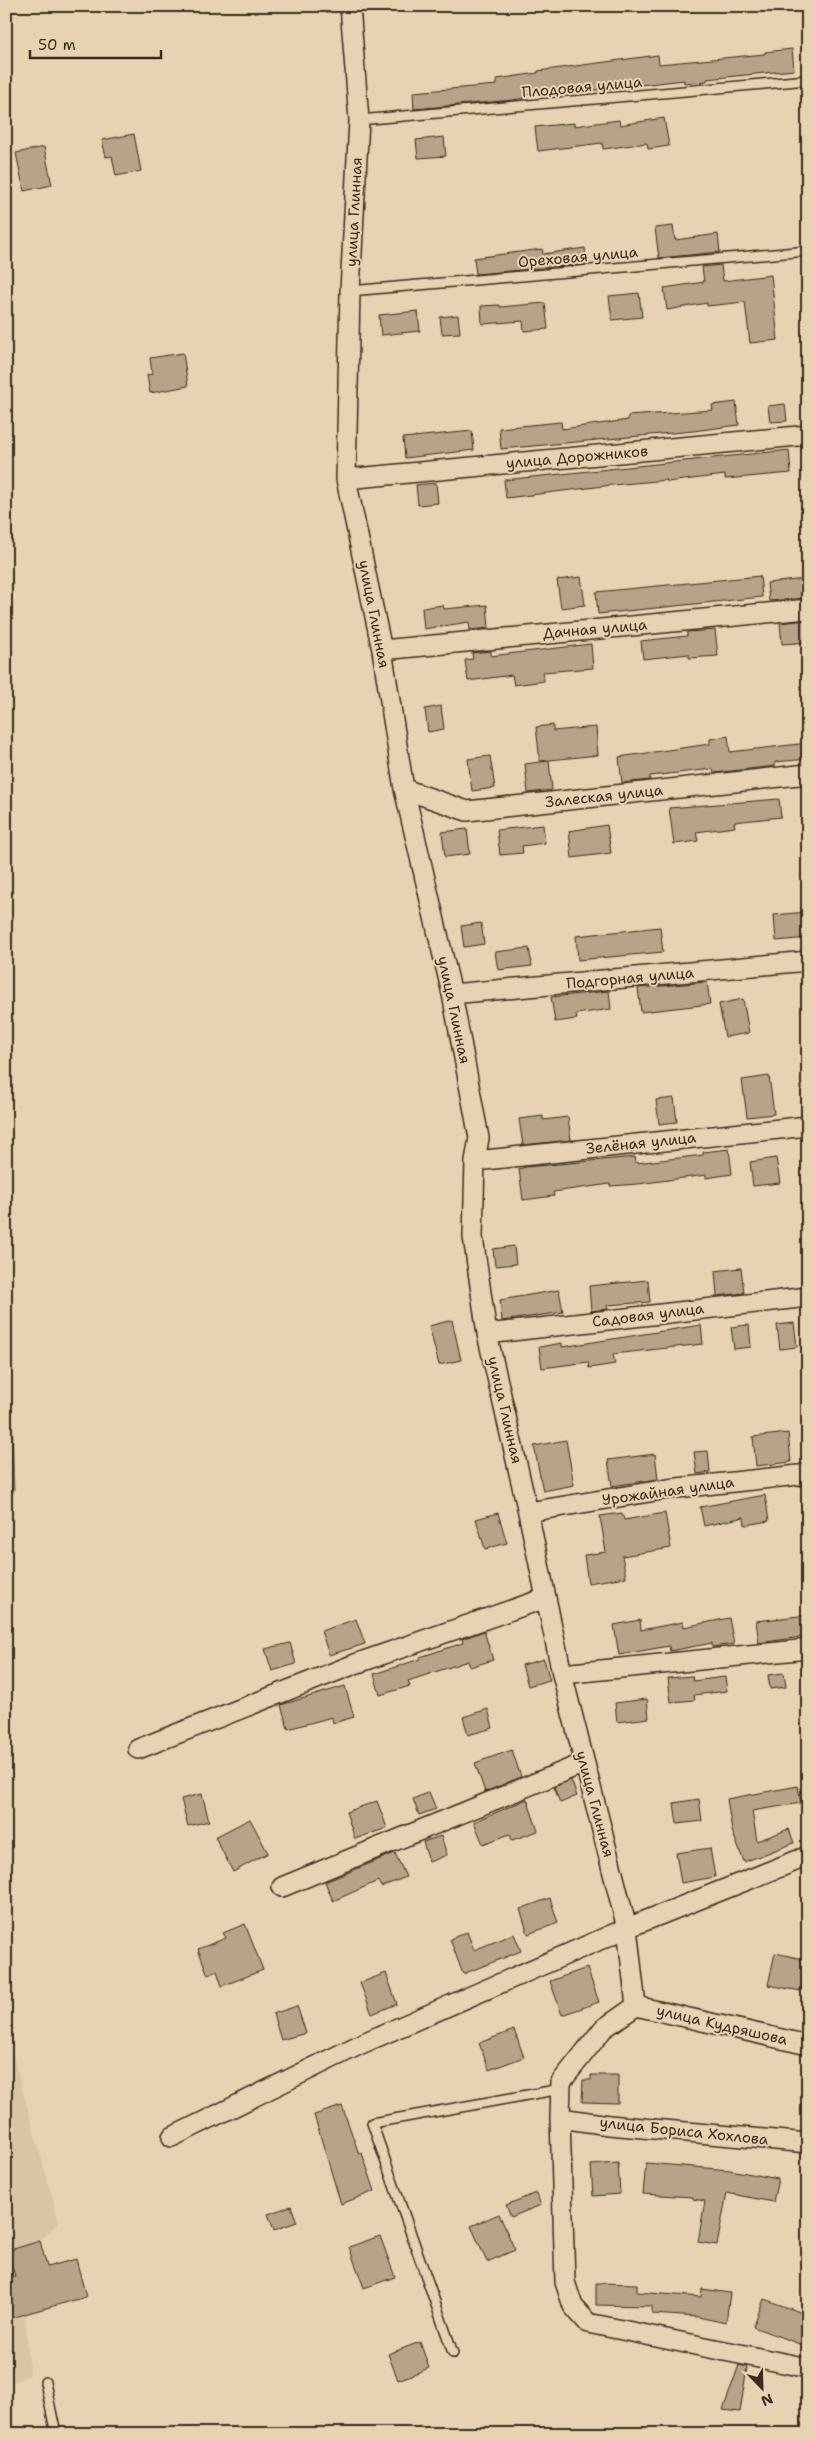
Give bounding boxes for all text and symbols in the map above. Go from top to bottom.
scale bar [30,28,161,60]
text: 50 m [38,35,76,55]
street label: Плодовая улица [521,72,644,102]
street label: улица Глинная [341,157,367,267]
street label: Ореховая улица [517,242,639,272]
street label: улица Дорожников [505,441,649,473]
street label: улица Глинная [354,558,394,670]
street label: Дачная улица [542,614,649,644]
street label: Залеская улица [544,780,664,812]
street label: улица Глинная [433,954,475,1066]
street label: Подгорная улица [565,962,695,994]
street label: Зелёная улица [585,1127,698,1159]
street label: Садовая улица [591,1298,706,1332]
street label: улица Глинная [483,1354,527,1466]
street label: Урожайная улица [601,1472,736,1510]
street label: улица Глинная [571,1748,619,1860]
street label: улица Кудряшова [655,2000,790,2050]
street label: улица Бориса Хохлова [599,2112,770,2150]
north arrow [736,2362,786,2412]
text: N [758,2390,776,2410]

